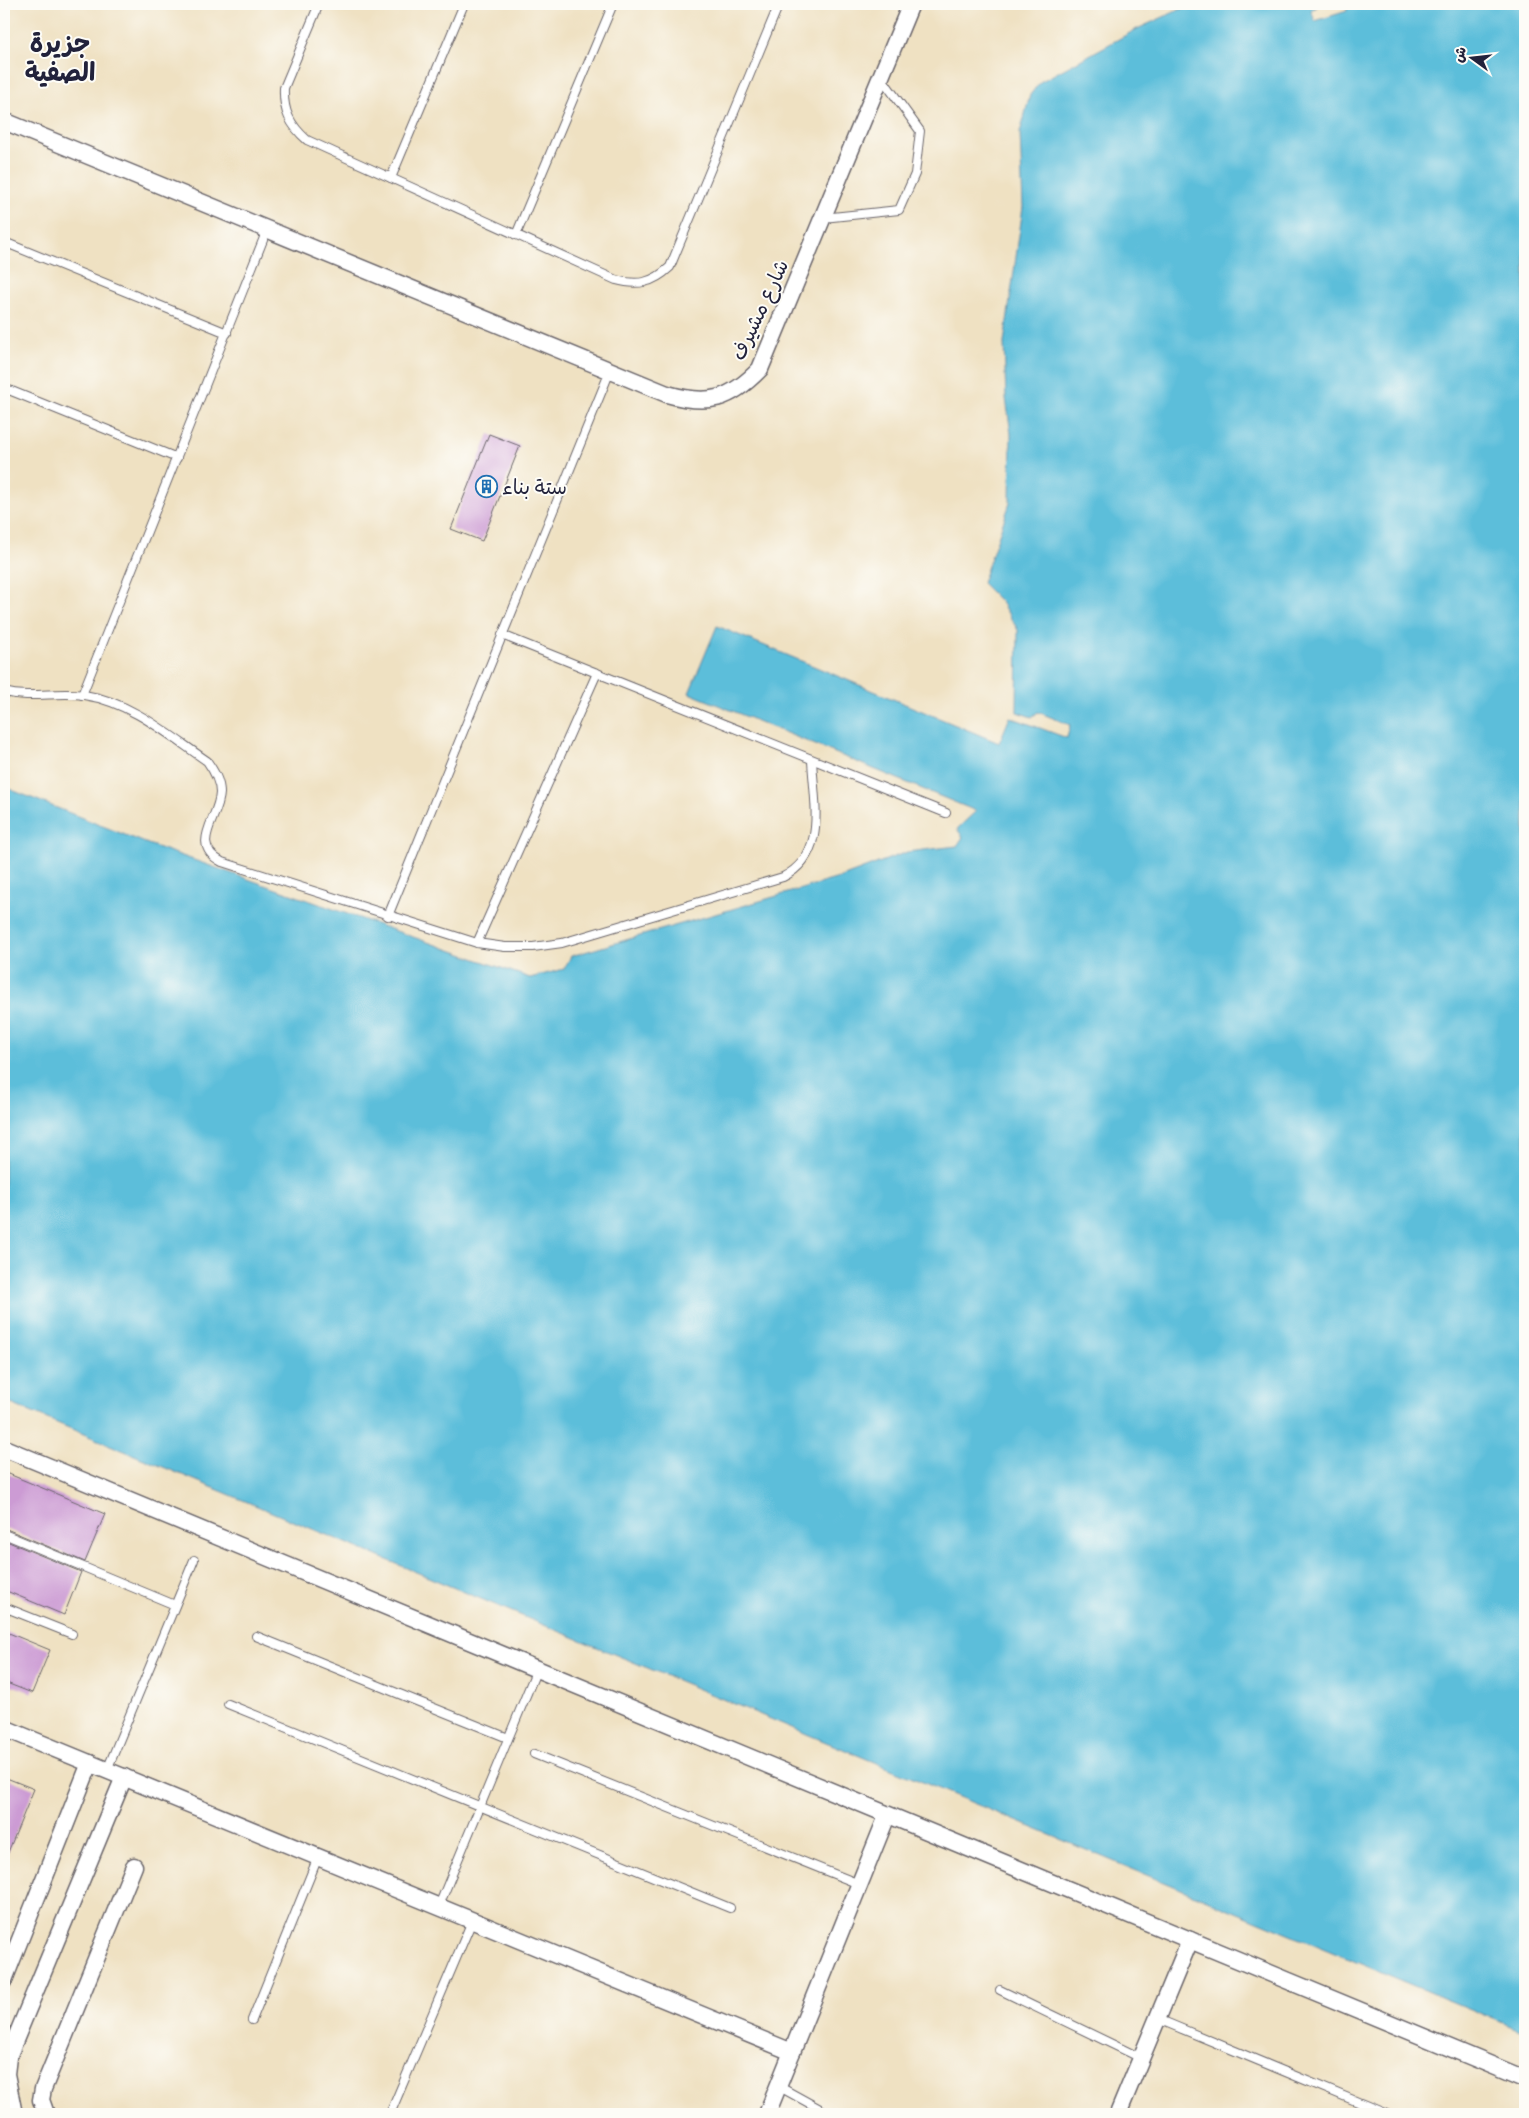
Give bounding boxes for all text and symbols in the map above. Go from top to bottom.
district label: جزيرة الصفية [25,28,95,89]
north arrow [1446,32,1496,82]
text: ش [1450,45,1470,64]
street label: شارع مشيرف [726,256,795,365]
building icon: ستة بناء [474,475,498,499]
place label: ستة بناء [502,475,567,500]

